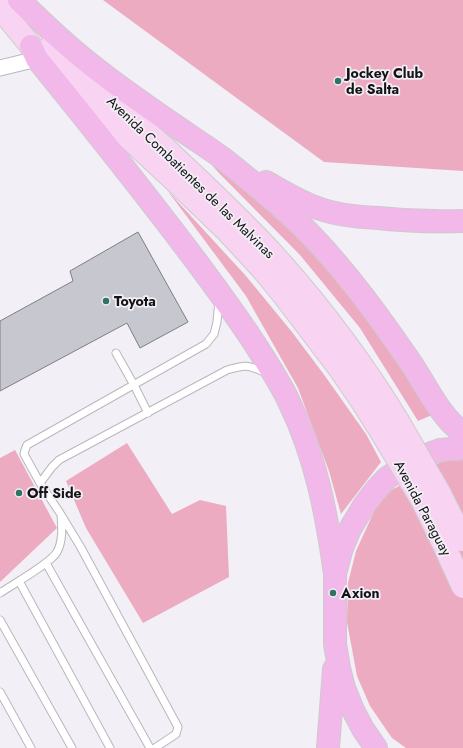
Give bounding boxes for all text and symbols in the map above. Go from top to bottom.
place label: Jockey Club de Salta [343,63,424,99]
marker: Jockey Club de Salta [333,76,343,86]
street label: Avenida Combatientes de las Malvinas [103,91,280,263]
place label: Toyota [114,291,156,311]
marker: Toyota [101,296,111,306]
street label: Avenida Paraguay [389,457,457,560]
place label: Off Side [27,483,82,503]
marker: Off Side [14,488,24,498]
place label: Axion [340,583,380,603]
marker: Axion [328,588,338,598]

